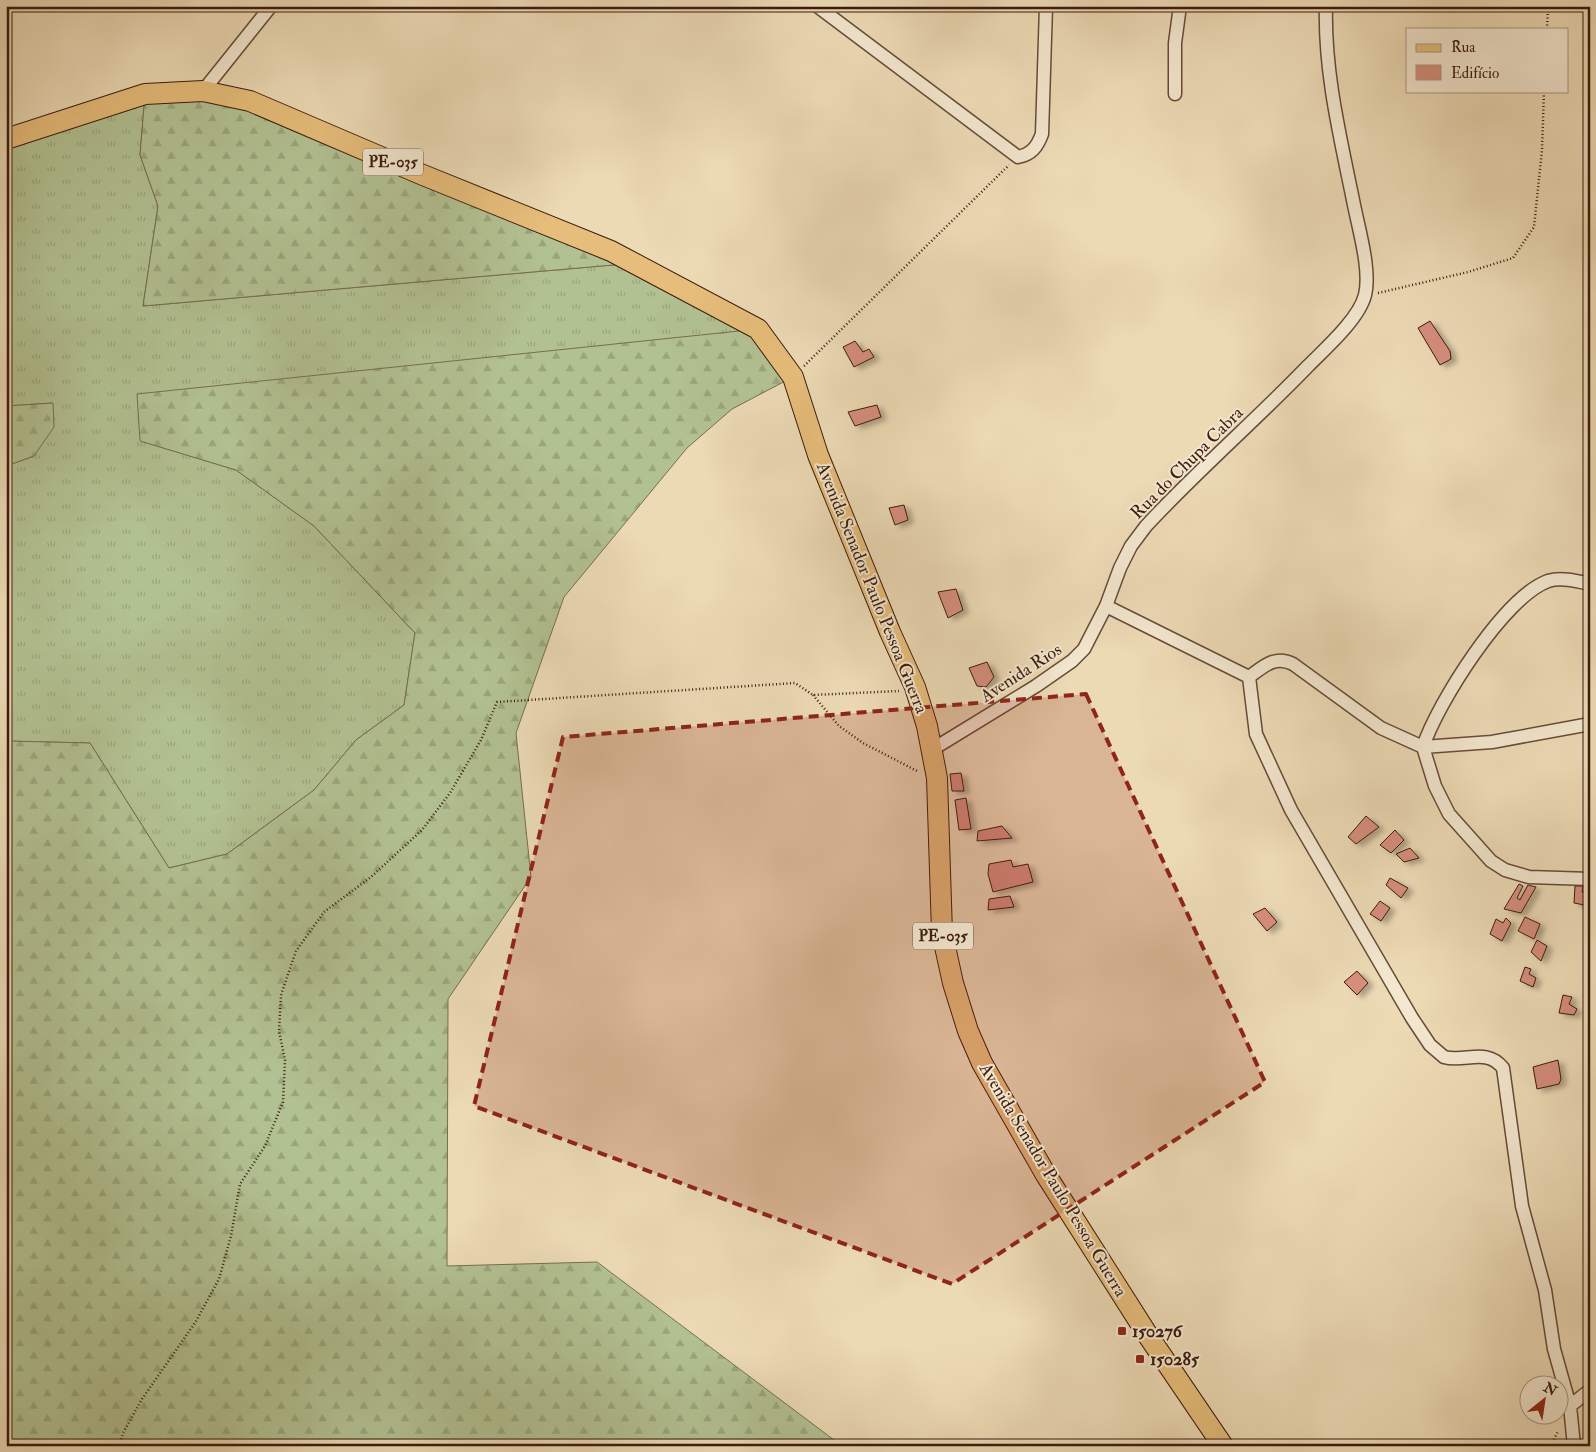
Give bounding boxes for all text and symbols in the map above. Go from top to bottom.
legend [1406,28,1568,92]
text: Rua [1451,38,1476,57]
text: Edifício [1451,64,1499,83]
road number: PE-035 [363,148,423,176]
street label: Rua do Chupa Cabra [1126,401,1249,524]
street label: Avenida Senador Paulo Pessoa Guerra [811,458,933,717]
street label: Avenida Rios [975,638,1066,708]
road number: PE-035 [913,922,973,949]
street label: Avenida Senador Paulo Pessoa Guerra [973,1058,1132,1302]
place label: 150276 [1132,1320,1184,1343]
marker: 150276 [1116,1325,1128,1337]
place label: 150285 [1150,1348,1200,1371]
marker: 150285 [1134,1353,1146,1365]
north arrow [1518,1374,1568,1424]
text: N [1540,1378,1560,1400]

